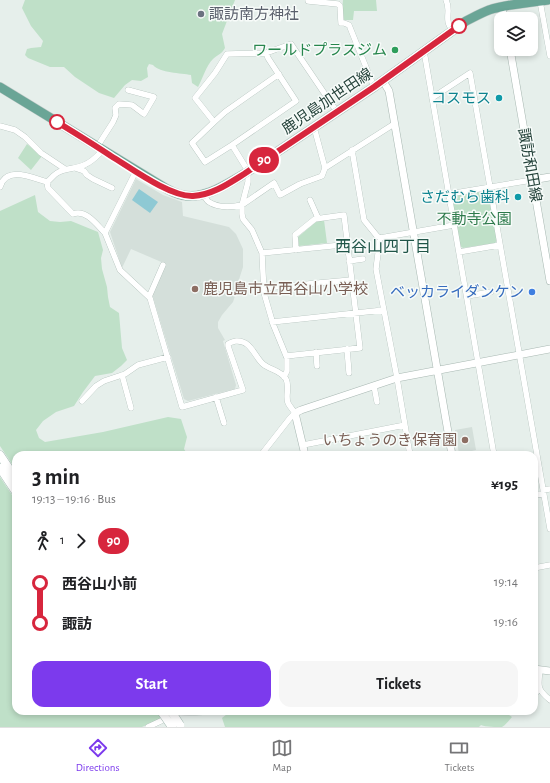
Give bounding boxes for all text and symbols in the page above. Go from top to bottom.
place label: 諏訪南方神社 [209,6,299,22]
marker: 諏訪南方神社 [196,9,206,19]
map controls [494,12,538,56]
button: layers [494,12,538,56]
unlabelled marker [451,18,467,34]
place label: ワールドプラスジム [252,42,387,58]
marker: ワールドプラスジム [390,45,400,55]
street label: 鹿児島加世田線 [279,65,375,137]
place label: コスモス [431,91,491,106]
marker: コスモス [494,93,504,103]
unlabelled marker [49,114,65,130]
street label: 諏訪和田線 [516,127,544,203]
line badge: 90 [246,147,282,173]
text: 90 [257,153,271,167]
place label: さだむら歯科 [420,189,510,205]
marker: さだむら歯科 [513,192,523,202]
park label: 不動寺公園 [436,211,512,227]
district label: 西谷山四丁目 [335,238,431,255]
place label: 鹿児島市立西谷山小学校 [203,281,368,297]
marker: 鹿児島市立西谷山小学校 [190,284,200,294]
place label: ベッカライダンケン [390,284,524,300]
marker: ベッカライダンケン [527,287,537,297]
place label: いちょうのき保育園 [322,432,457,448]
marker: いちょうのき保育園 [460,435,470,445]
text: 3 min [32,466,80,488]
text: ¥195 [491,477,518,492]
text: 19:13 – 19:16 · Bus [32,493,116,506]
icon: walk [32,530,54,552]
icon: forward [70,530,92,552]
text: 1 [60,534,64,547]
text: 90 [106,534,121,548]
text: 19:14 [494,576,518,589]
text: 西谷山小前 [62,577,137,592]
text: 19:16 [494,616,518,629]
text: 諏訪 [62,617,92,632]
button: Start [32,661,271,707]
button: Tickets [279,661,518,707]
tab: Directions [76,737,120,774]
tab: Map [271,737,293,774]
tab: Tickets [444,737,474,774]

